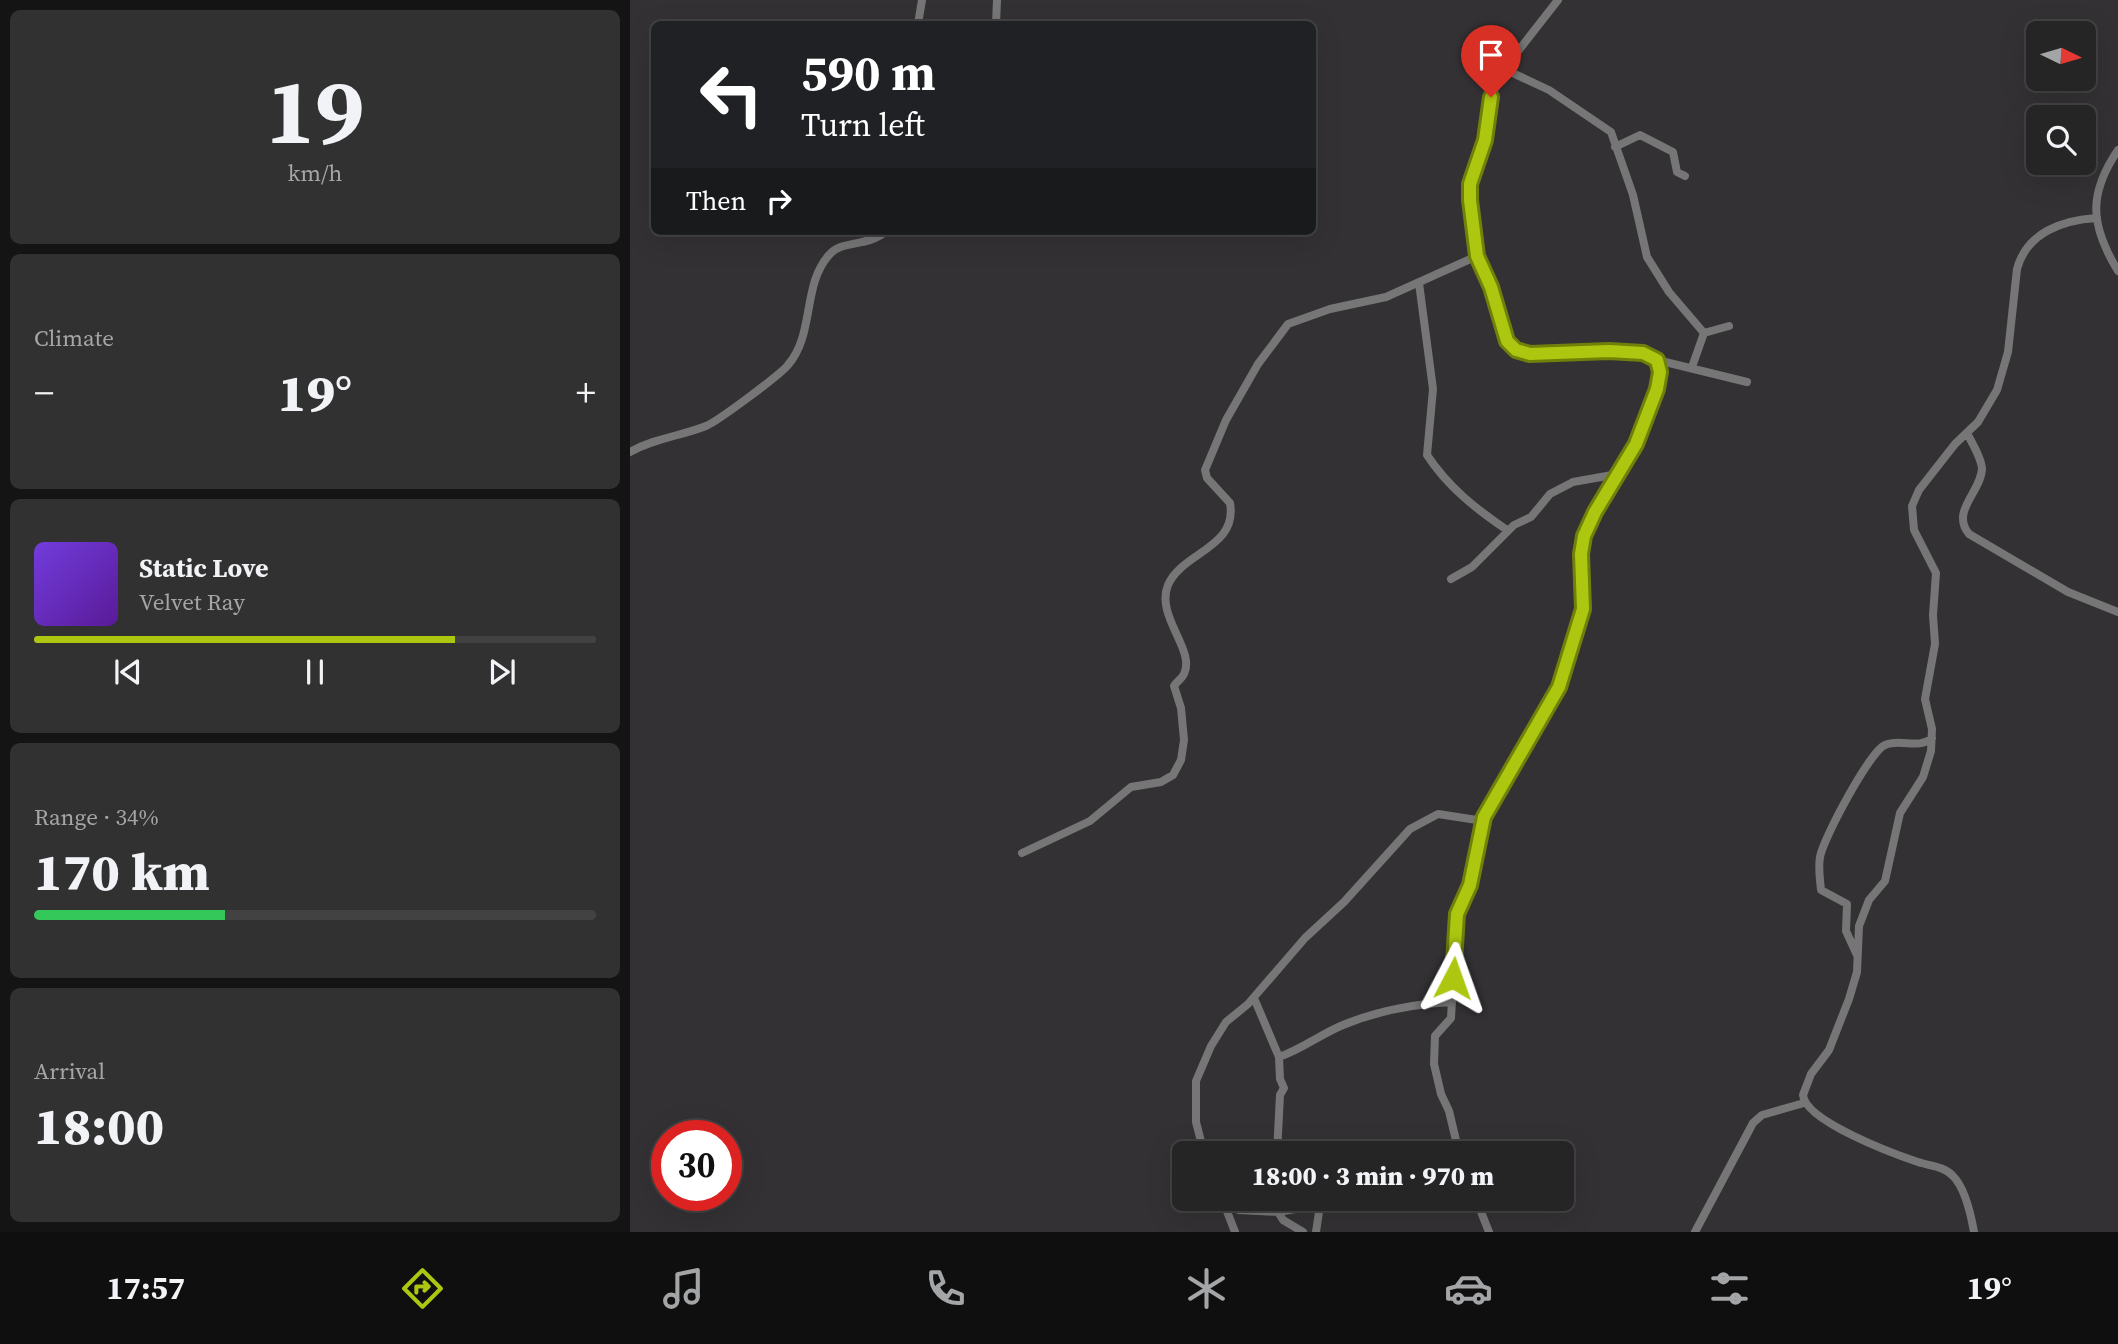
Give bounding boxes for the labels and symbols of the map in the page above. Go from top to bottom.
north arrow [2026,21,2096,91]
pin [1461,25,1521,97]
position arrow [1416,941,1490,1015]
speed limit sign: 30 [651,1120,742,1211]

